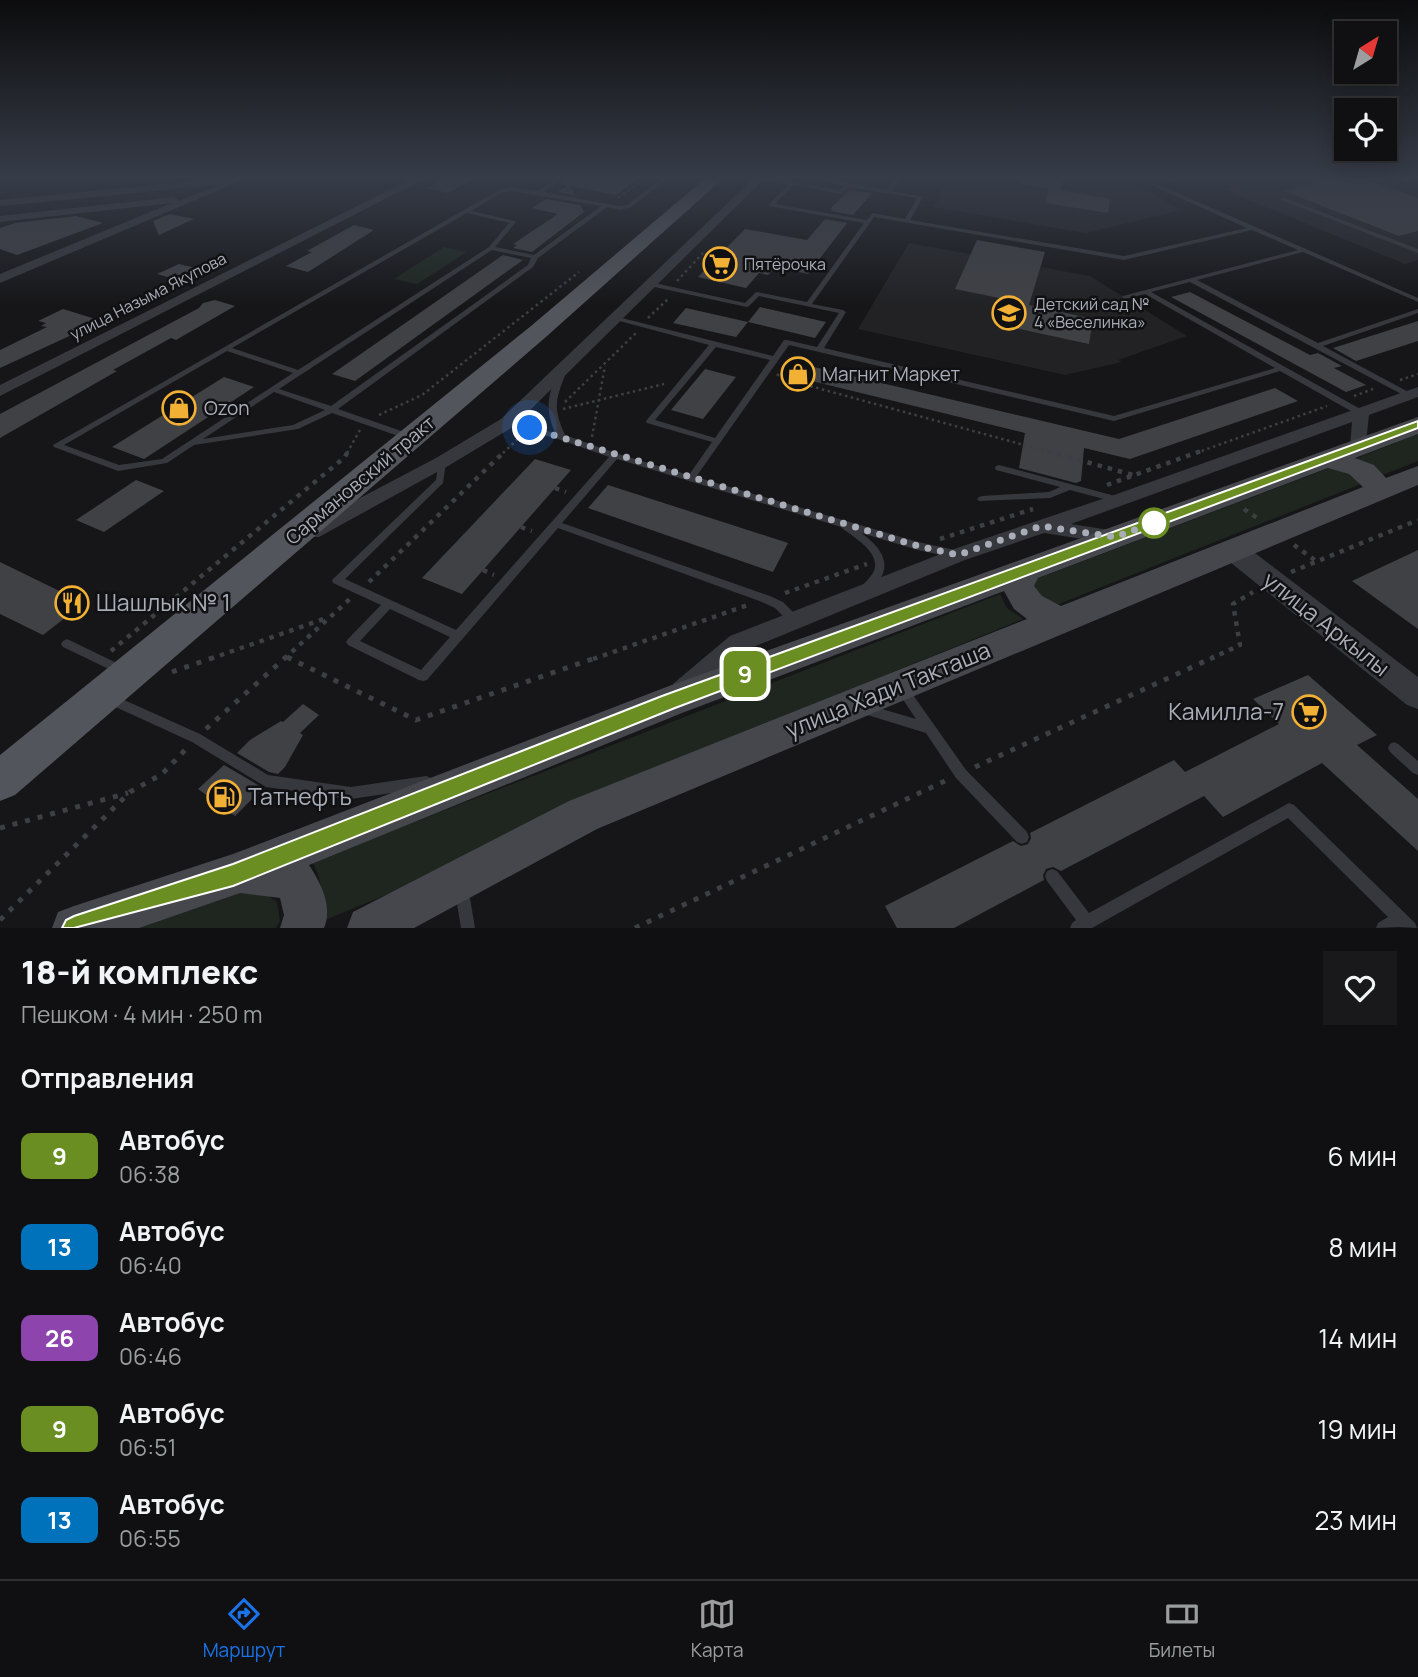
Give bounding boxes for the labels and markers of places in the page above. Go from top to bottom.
supermarket icon: Пятёрочка [701,245,739,283]
place label: Пятёрочка [744,253,826,275]
place label: Детский сад № 4 «Веселинка» [1034,293,1149,333]
school or university icon: Детский сад № 4 «Веселинка» [990,294,1028,332]
shop icon: Магнит Маркет [779,355,817,393]
place label: Магнит Маркет [822,361,961,387]
shop icon: Ozon [160,389,198,427]
place label: Ozon [204,395,250,421]
unlabelled marker [1139,508,1169,538]
restaurant icon: Шашлык № 1 [53,584,91,622]
place label: Шашлык № 1 [96,586,231,618]
supermarket icon: Камилла-7 [1290,693,1328,731]
place label: Камилла-7 [1168,695,1284,727]
fuel station icon: Татнефть [205,778,243,816]
place label: Татнефть [248,780,352,812]

